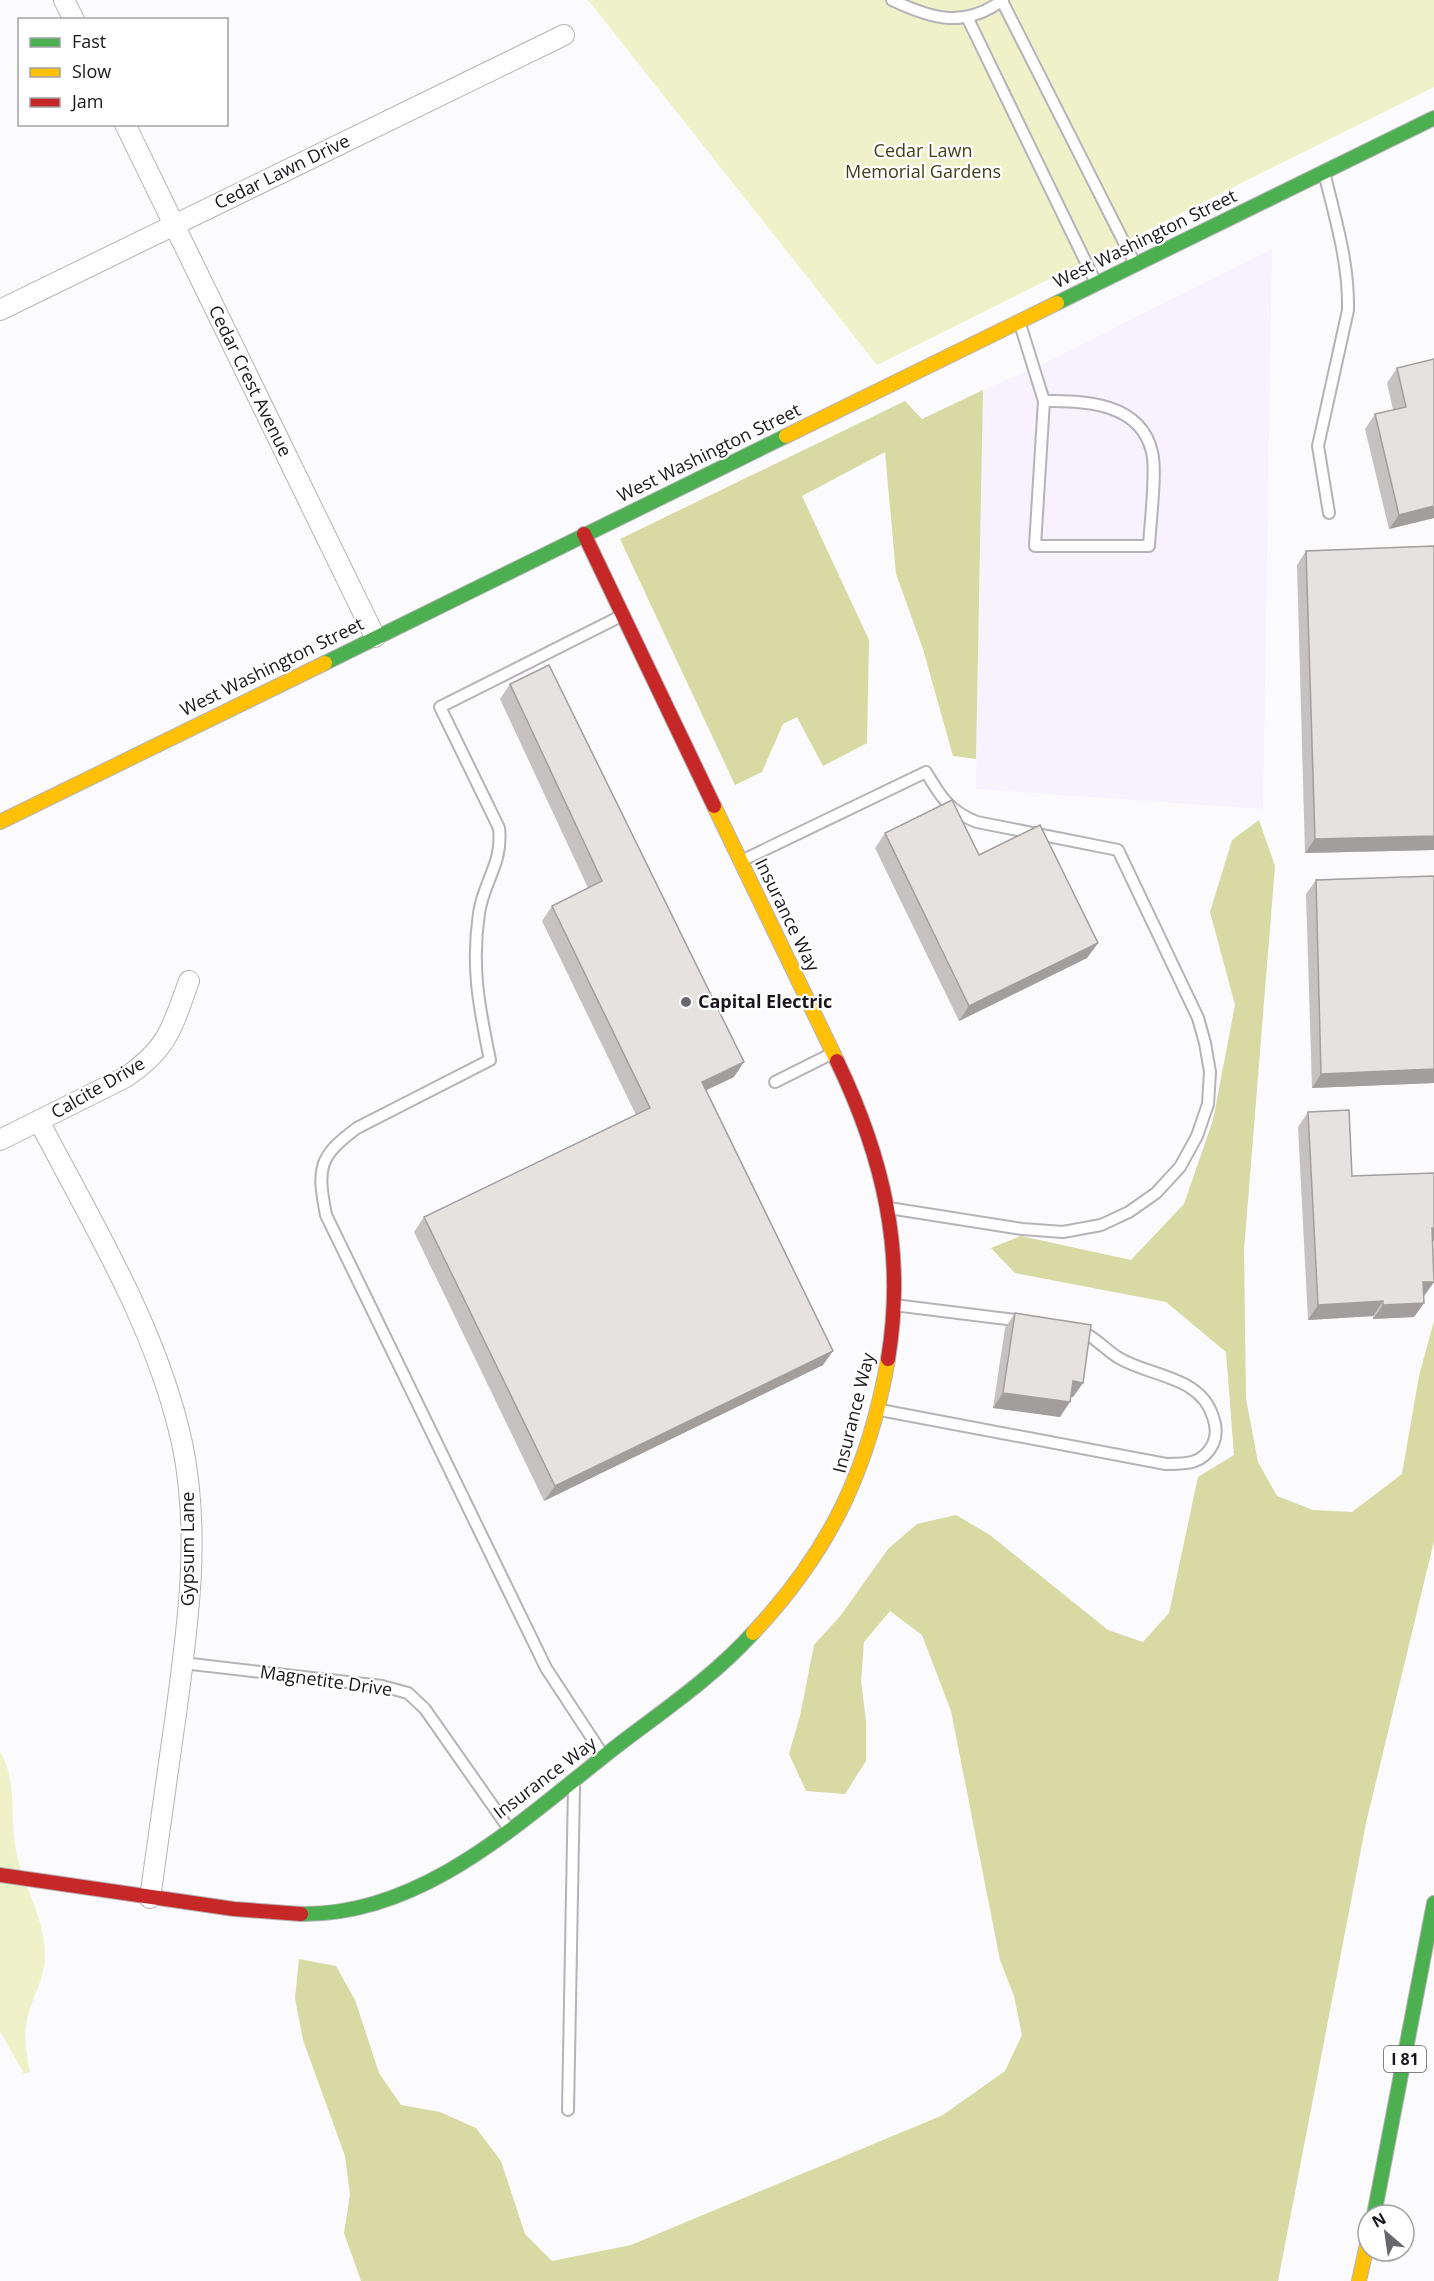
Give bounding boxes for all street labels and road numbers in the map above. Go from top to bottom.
street label: Cedar Lawn Drive [210,128,353,214]
street label: West Washington Street [1049,183,1240,293]
street label: Cedar Crest Avenue [204,301,298,460]
street label: West Washington Street [613,397,804,507]
street label: West Washington Street [176,611,367,721]
street label: Insurance Way [750,854,826,976]
street label: Calcite Drive [46,1051,149,1124]
street label: Insurance Way [826,1349,880,1475]
street label: Gypsum Lane [175,1492,199,1606]
street label: Magnetite Drive [258,1659,394,1701]
street label: Insurance Way [488,1730,602,1824]
road number: I 81 [1384,2046,1426,2072]

